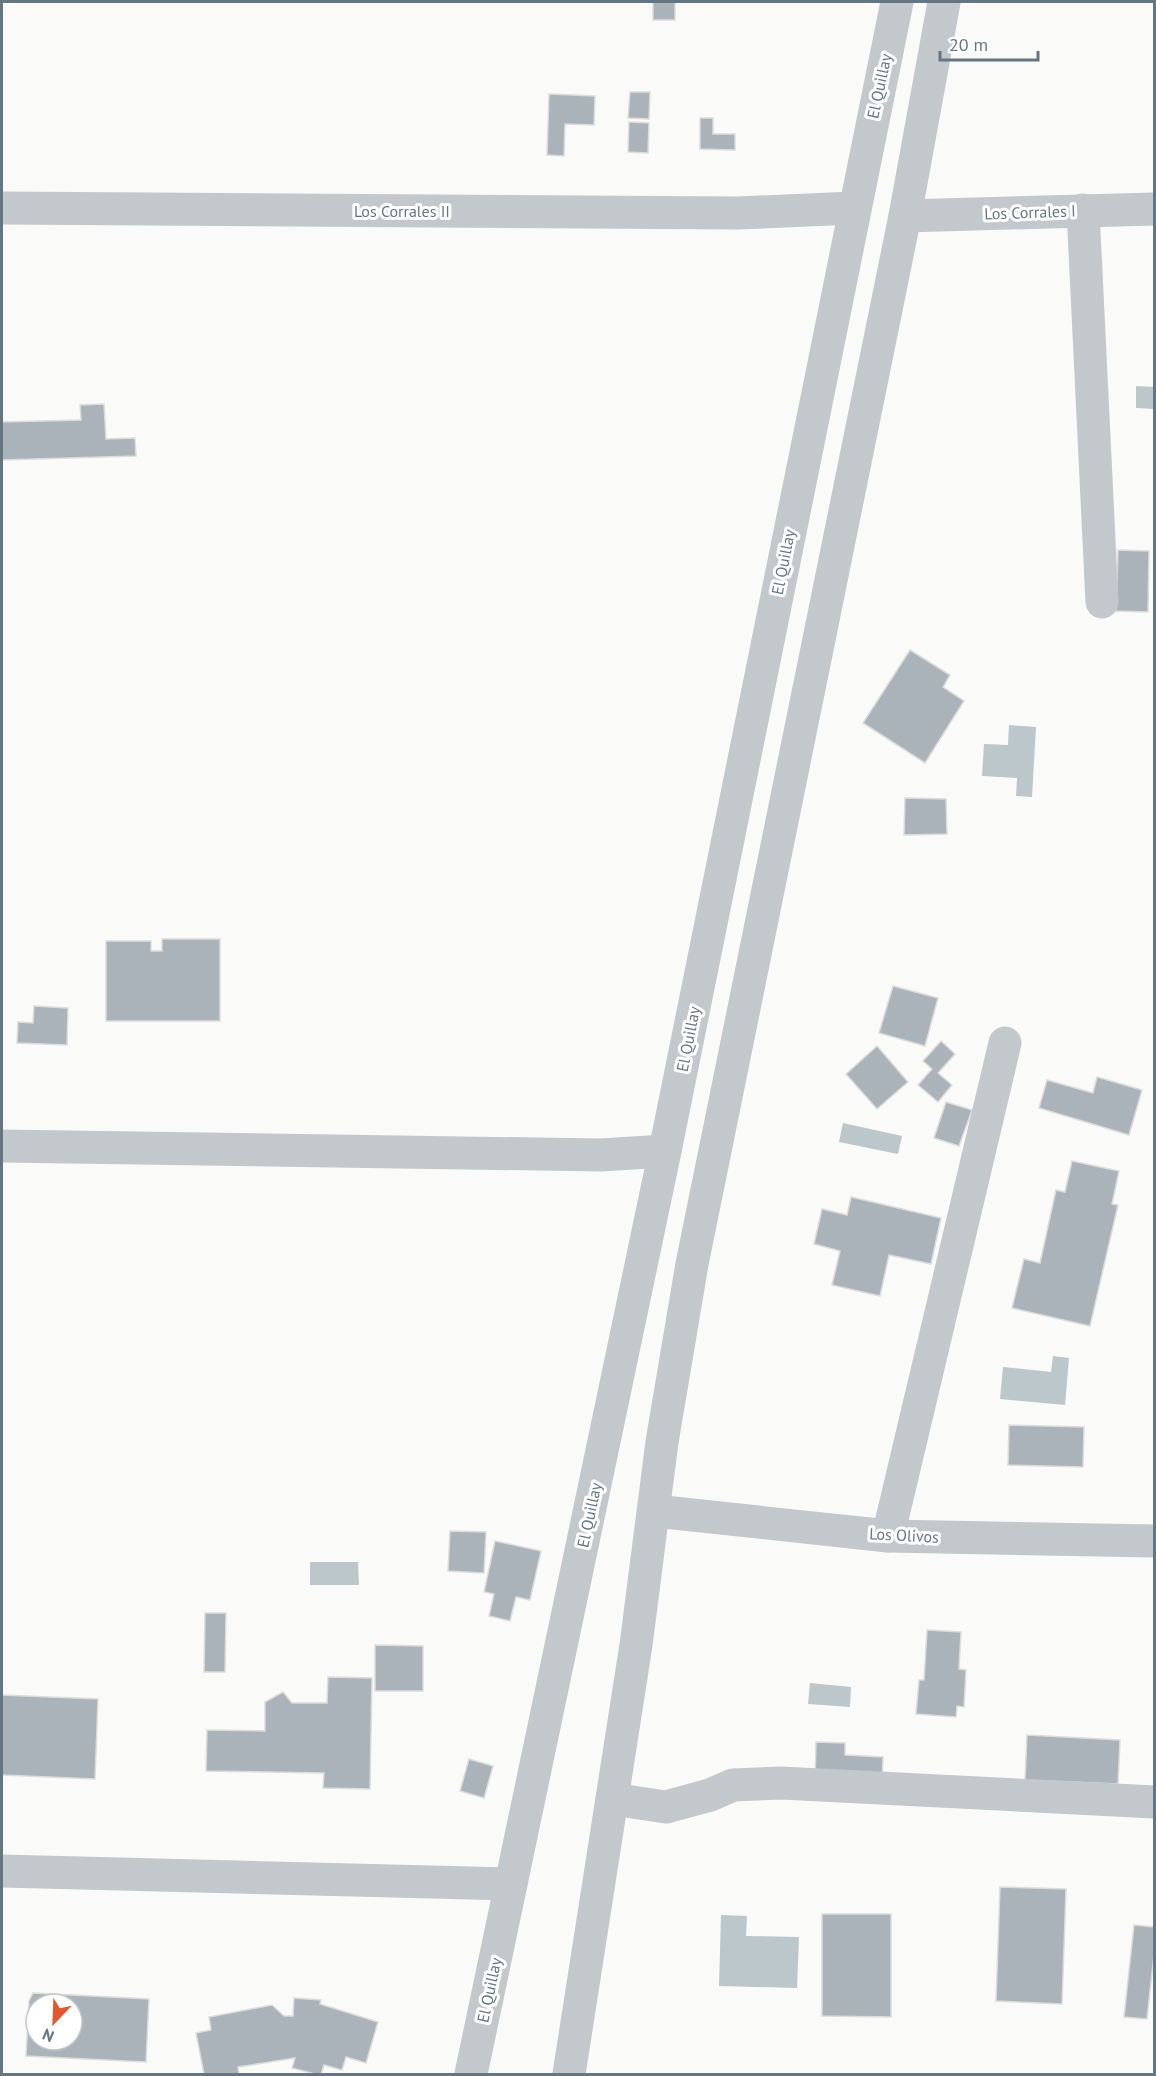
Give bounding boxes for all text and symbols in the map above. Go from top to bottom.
scale bar [940,24,1038,62]
text: 20 m [949,33,988,56]
street label: El Quillay [862,51,896,120]
street label: Los Corrales I [984,200,1076,224]
street label: Los Corrales II [354,201,450,221]
street label: El Quillay [767,527,799,596]
street label: El Quillay [672,1004,704,1073]
street label: El Quillay [572,1480,606,1549]
street label: Los Olivos [869,1523,940,1547]
street label: El Quillay [472,1955,506,2024]
north arrow [24,1992,84,2052]
text: N [39,2025,57,2047]

